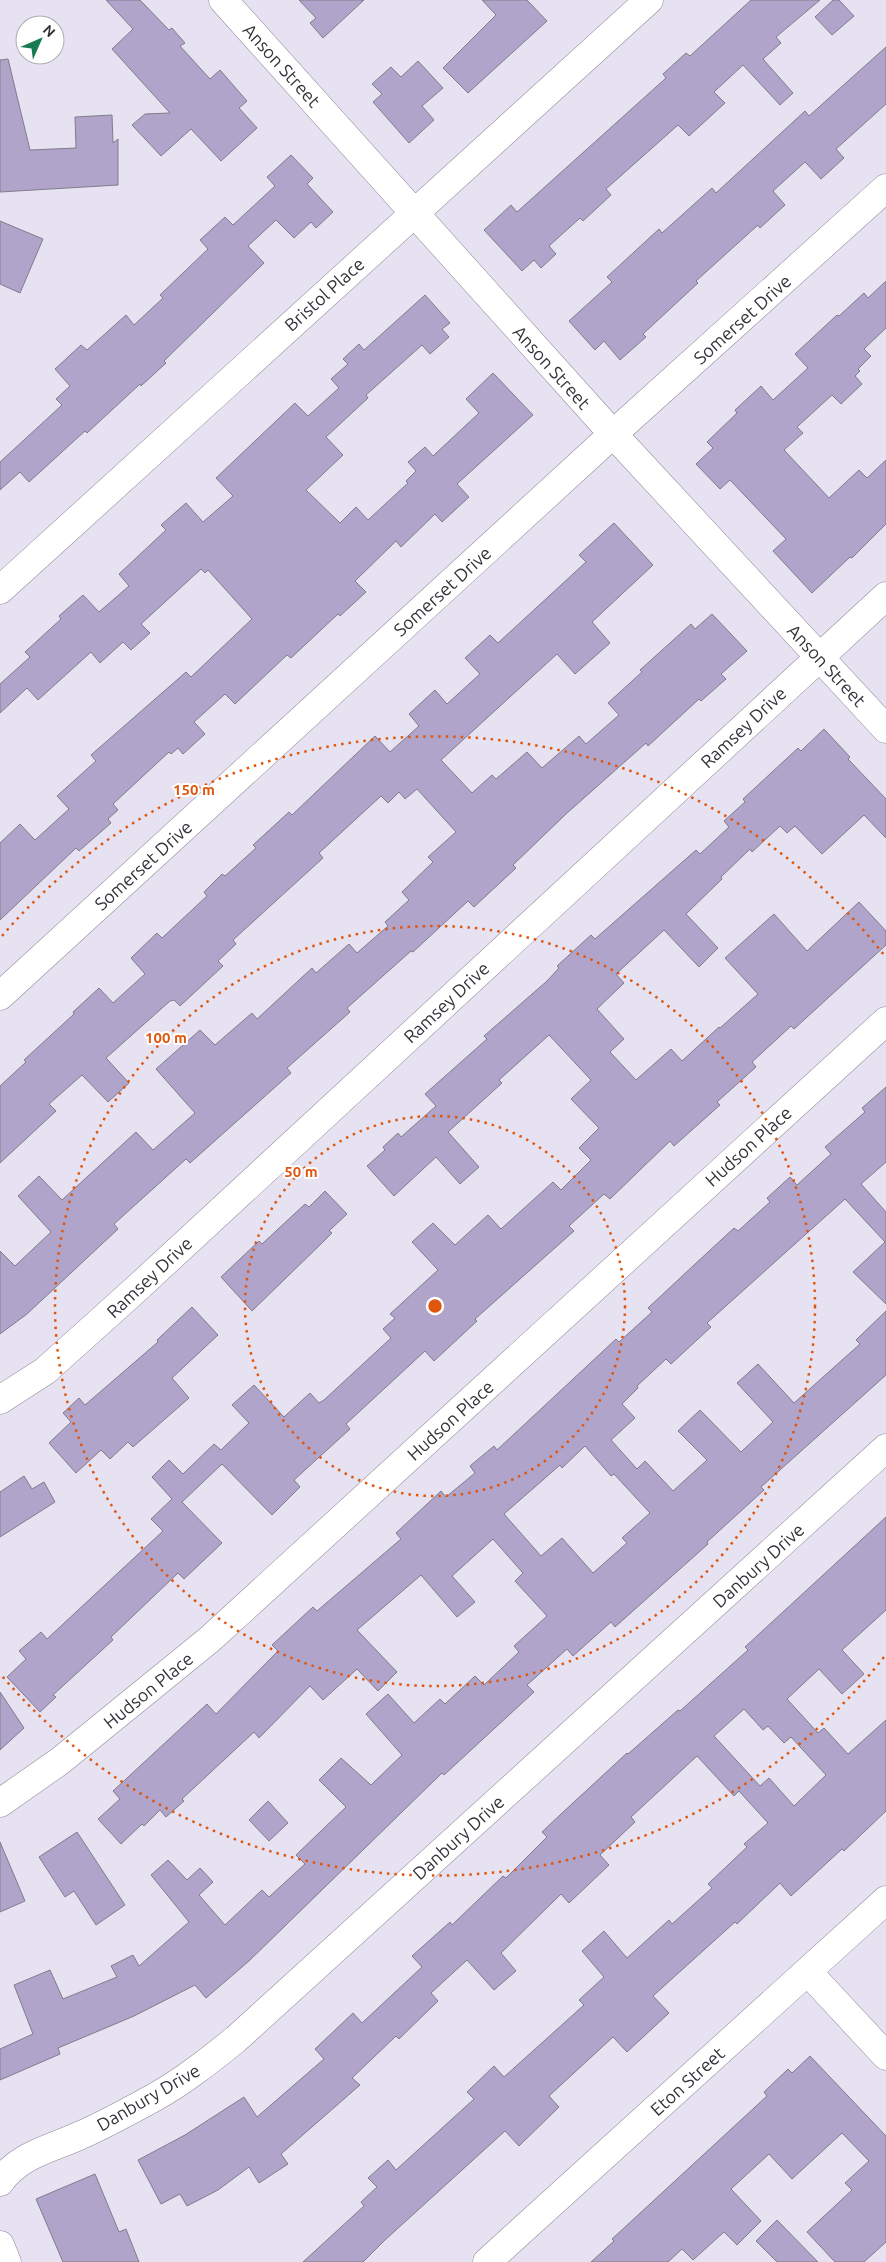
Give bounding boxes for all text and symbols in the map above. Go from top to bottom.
north arrow [15,15,65,65]
street label: Anson Street [239,19,325,111]
text: N [40,21,59,40]
street label: Bristol Place [280,253,368,335]
street label: Somerset Drive [689,270,795,368]
street label: Anson Street [509,321,595,413]
street label: Somerset Drive [389,542,495,640]
street label: Anson Street [784,620,870,710]
street label: Ramsey Drive [696,682,790,772]
text: 150 m [173,781,215,798]
street label: Somerset Drive [90,816,196,914]
street label: Ramsey Drive [399,957,493,1047]
text: 100 m [145,1029,187,1046]
street label: Hudson Place [701,1102,795,1190]
text: 50 m [284,1163,318,1180]
street label: Ramsey Drive [102,1232,196,1322]
centre of rings [426,1297,444,1315]
street label: Hudson Place [403,1376,497,1464]
street label: Danbury Drive [708,1519,808,1611]
street label: Hudson Place [99,1648,197,1732]
street label: Danbury Drive [408,1791,508,1883]
street label: Eton Street [646,2043,728,2119]
street label: Danbury Drive [93,2059,203,2135]

